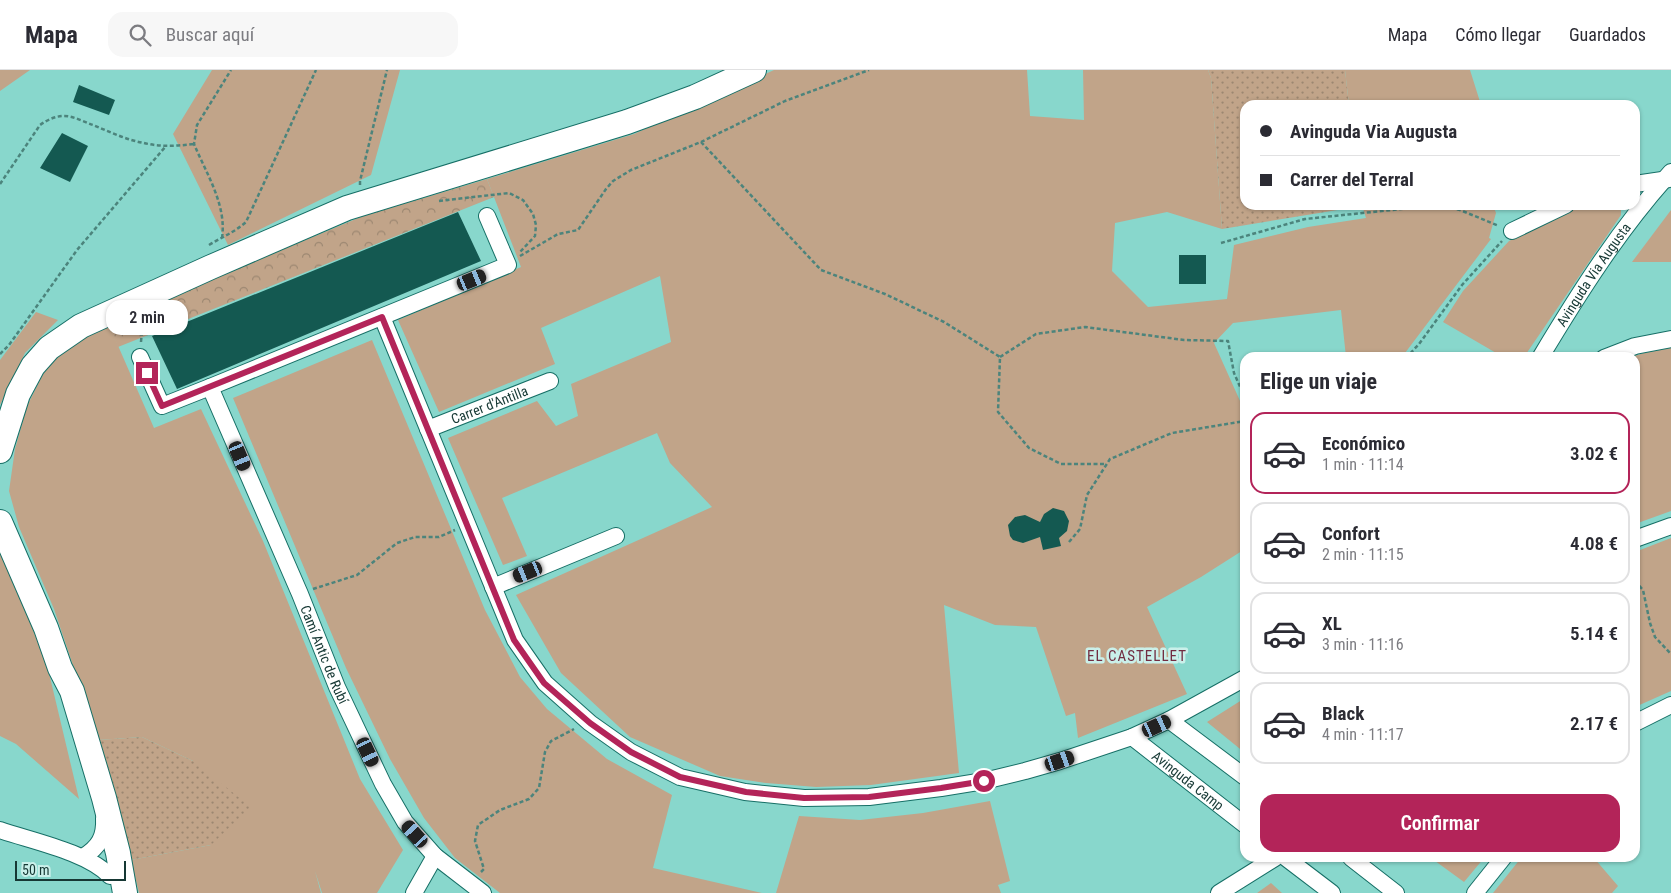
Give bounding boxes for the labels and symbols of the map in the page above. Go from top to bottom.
street label: Avinguda Via Augusta [1553,220,1634,329]
car [455,267,488,293]
callout: 2 min [106,300,188,336]
route end [136,362,158,384]
street label: Carrer d'Antilla [449,383,530,427]
car [227,439,252,473]
car [511,559,544,585]
street label: Camí Antic de Rubí [297,603,352,707]
district label: EL CASTELLET [1087,647,1187,665]
car [1140,713,1173,739]
car [354,735,381,769]
street label: Avinguda Camp [1149,748,1227,814]
car [1043,749,1076,773]
route start [973,770,995,792]
car [399,818,430,850]
scale bar [15,858,126,881]

